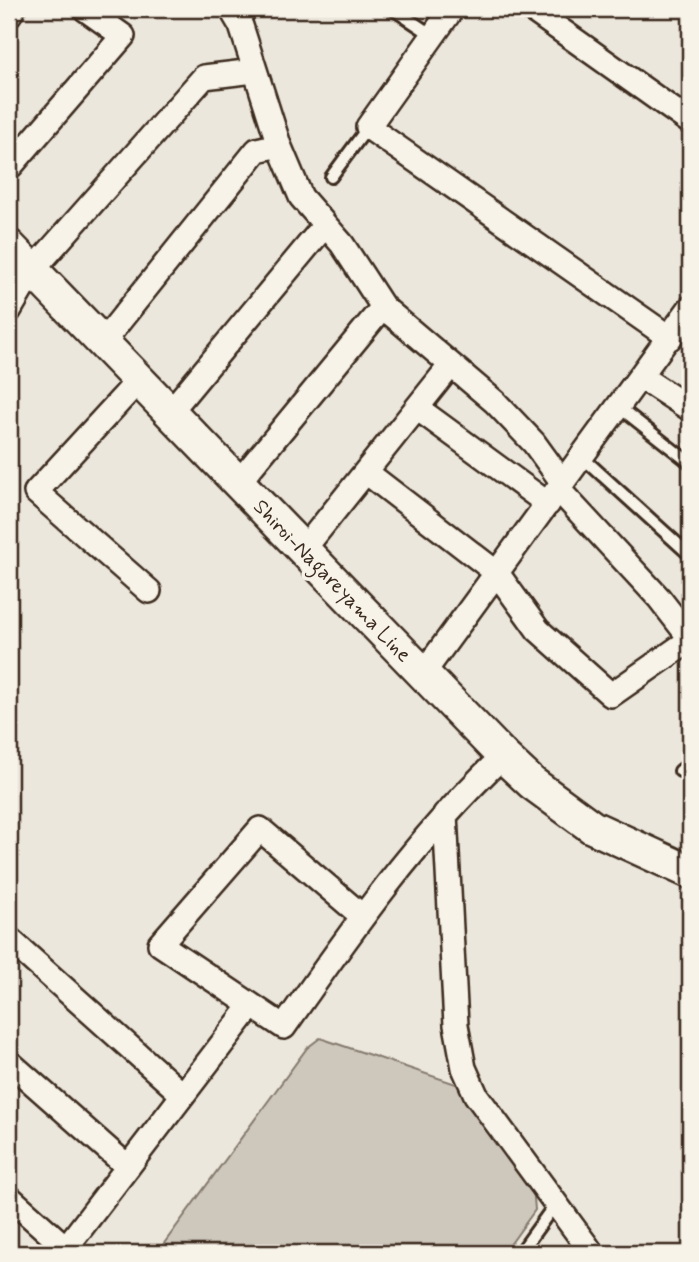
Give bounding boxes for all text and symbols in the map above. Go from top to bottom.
street label: Shiroi-Nagareyama Line [245,493,417,670]

